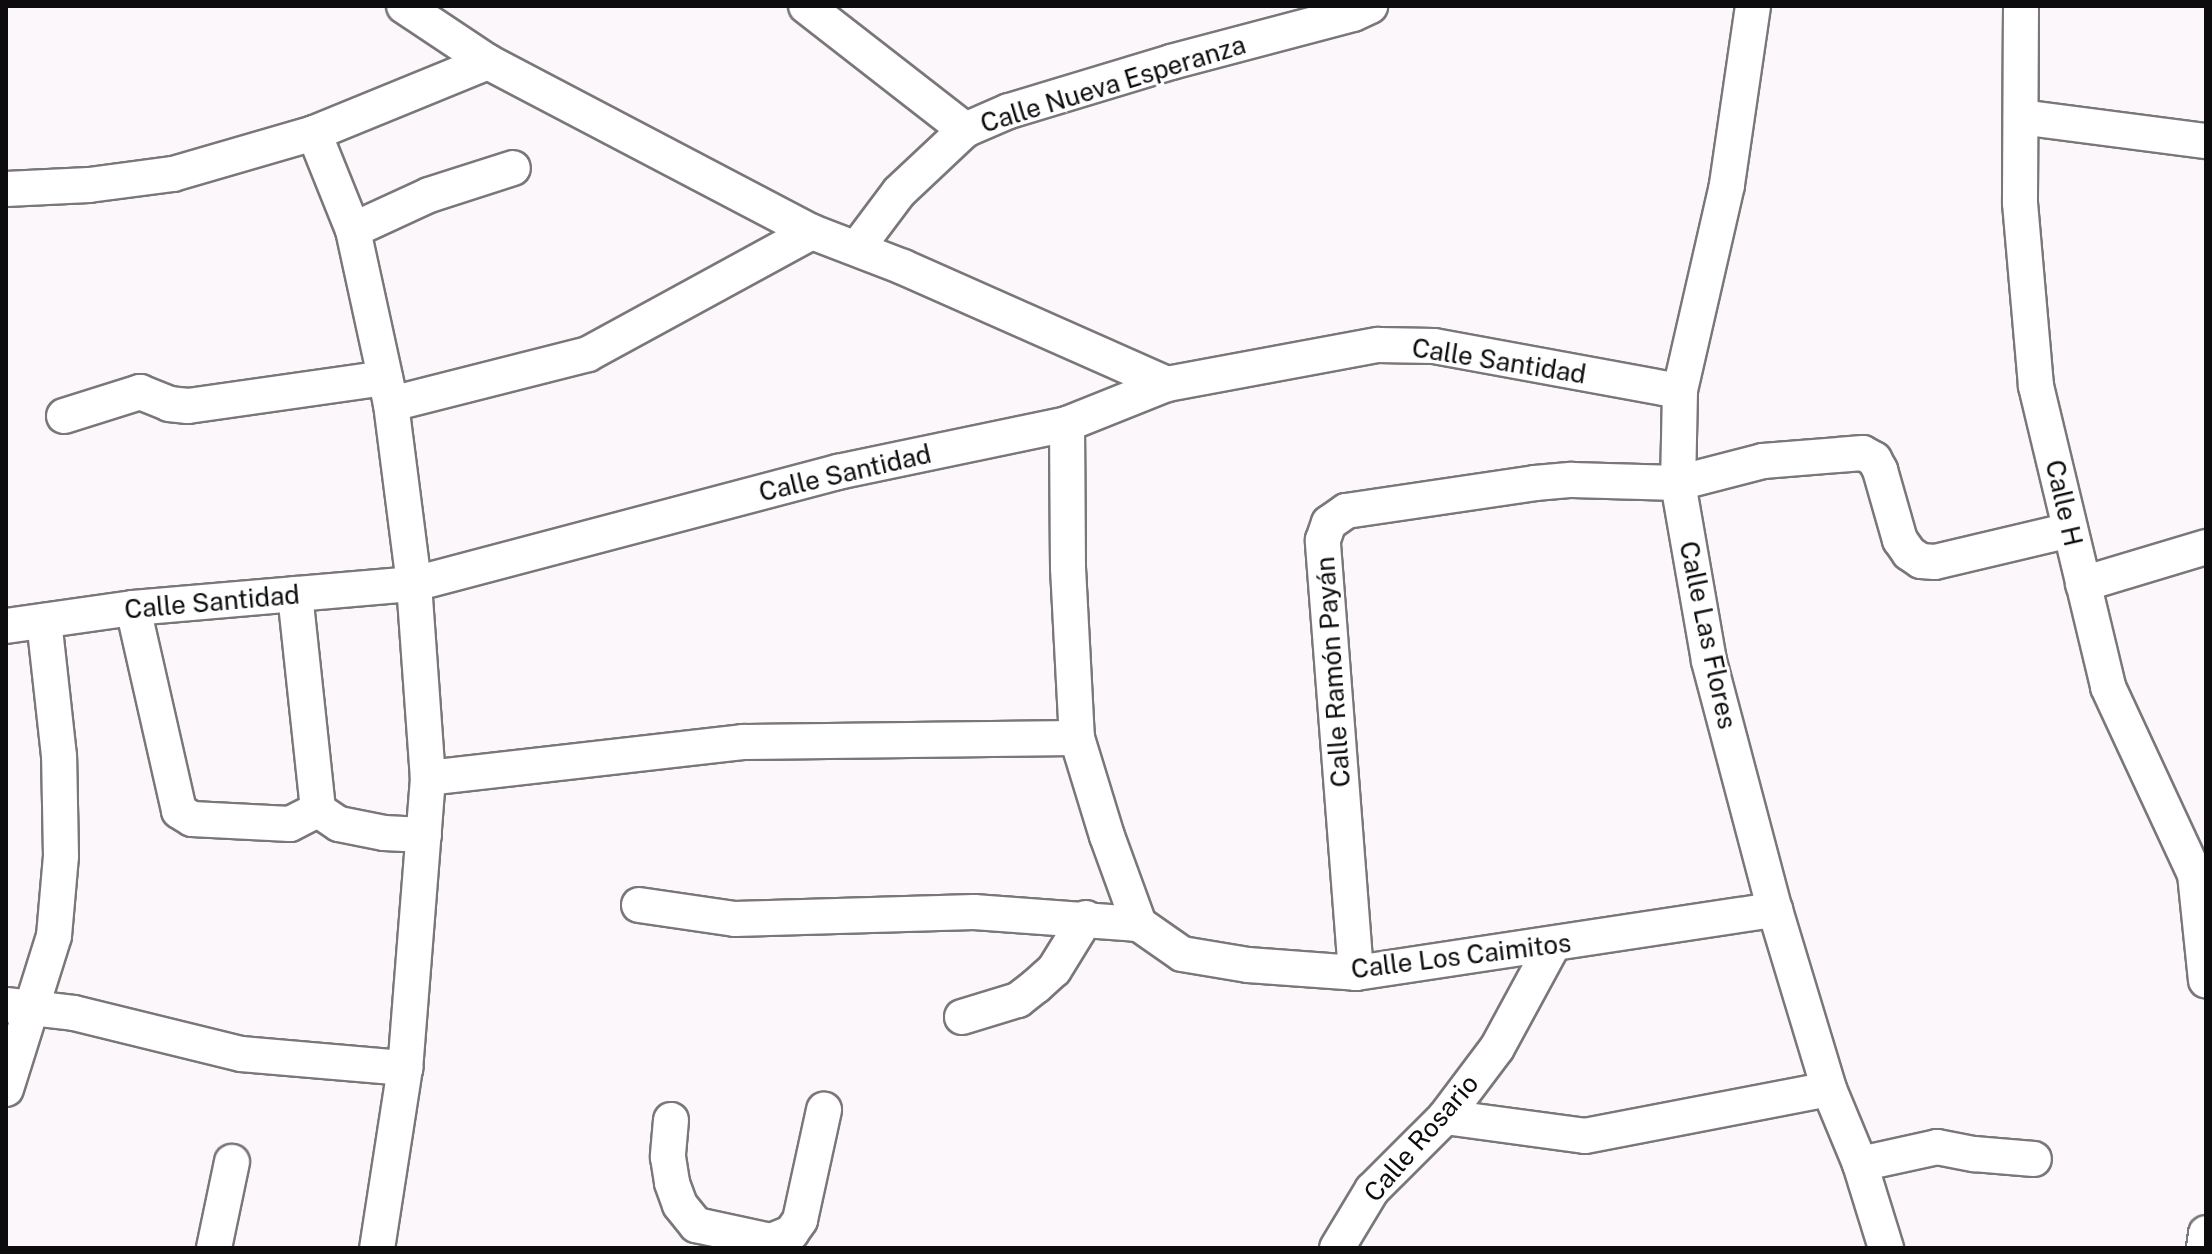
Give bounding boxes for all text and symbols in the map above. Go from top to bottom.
street label: Calle Nueva Esperanza [977,29,1249,139]
street label: Calle Santidad [1410,332,1588,390]
street label: Calle Santidad [756,438,934,508]
street label: Calle H [2039,457,2089,549]
street label: Calle Las Flores [1673,538,1743,732]
street label: Calle Ramón Payán [1309,556,1357,788]
street label: Calle Santidad [123,579,301,625]
street label: Calle Los Caimitos [1349,927,1573,985]
street label: Calle Rosario [1357,1068,1485,1208]

